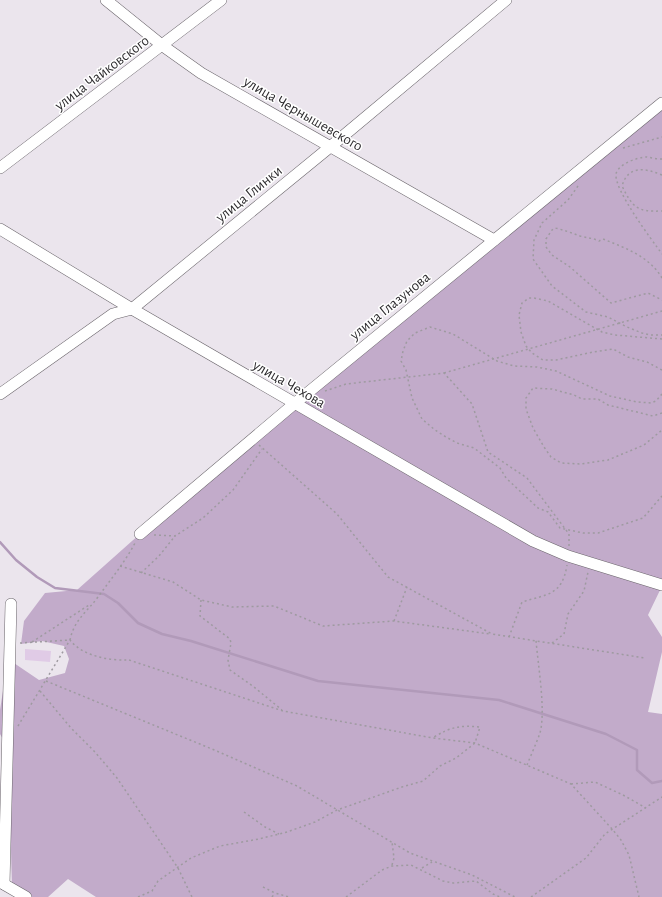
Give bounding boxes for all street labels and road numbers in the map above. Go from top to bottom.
street label: улица Чайковского [51,33,152,114]
street label: улица Чернышевского [240,73,365,154]
street label: улица Глинки [212,163,285,226]
street label: улица Глазунова [346,269,433,343]
street label: улица Чехова [249,357,328,411]

